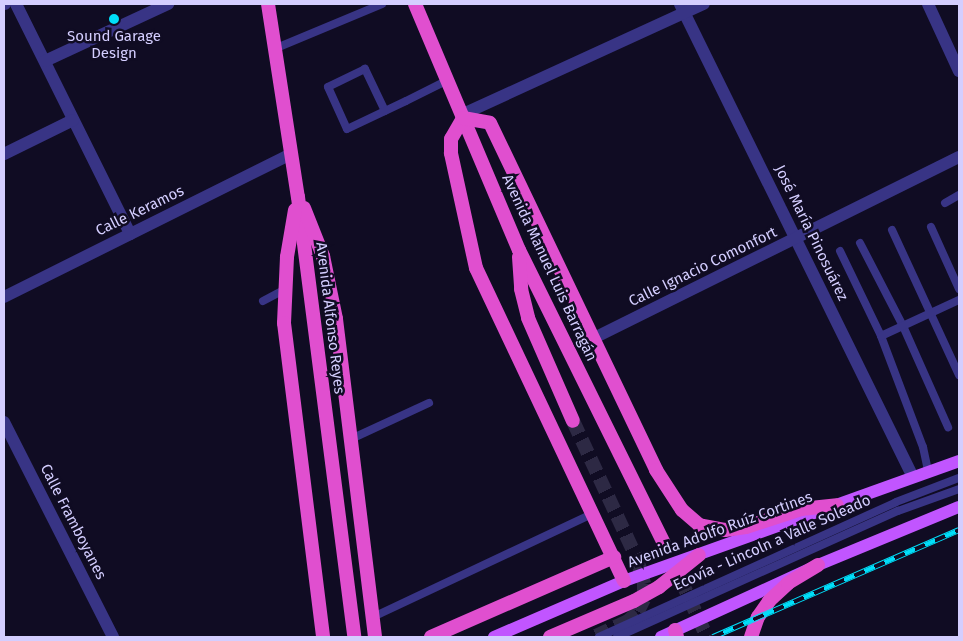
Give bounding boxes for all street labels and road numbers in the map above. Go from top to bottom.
street label: José María Pinosuárez [770,162,852,304]
street label: Avenida Manuel Luis Barragán [498,172,600,364]
street label: Calle Keramos [93,182,187,240]
street label: Calle Ignacio Comonfort [626,223,780,311]
street label: Avenida Alfonso Reyes [312,241,348,395]
street label: Calle Framboyanes [36,461,110,583]
street label: Avenida Adolfo Ruíz Cortines [625,488,815,572]
street label: Ecovía - Lincoln a Valle Soleado [670,491,874,595]

